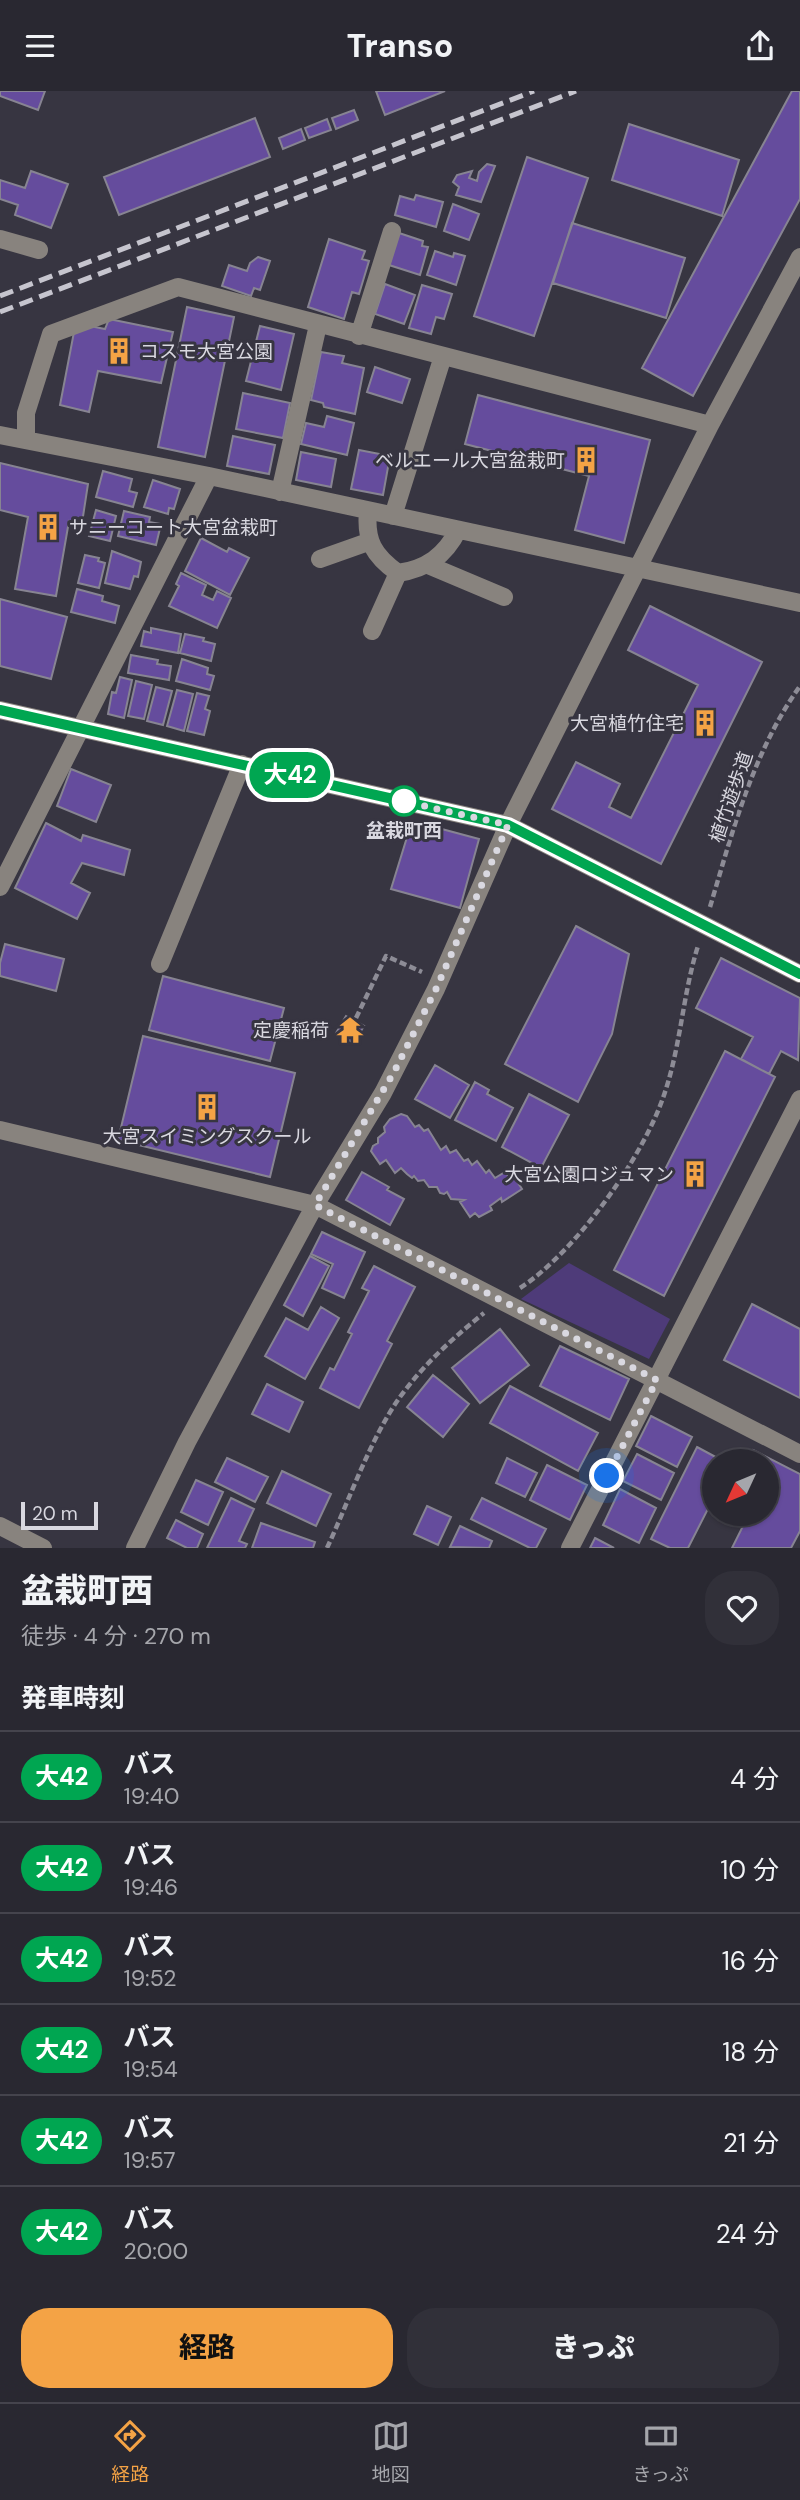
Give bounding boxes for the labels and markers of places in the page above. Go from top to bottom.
building icon: コスモ大宮公園 [104,336,134,366]
place label: コスモ大宮公園 [140,339,273,364]
building icon: ベルエール大宮盆栽町 [571,445,601,475]
place label: ベルエール大宮盆栽町 [375,448,565,473]
building icon: サニーコート大宮盆栽町 [33,512,63,542]
place label: サニーコート大宮盆栽町 [69,515,278,540]
building icon: 大宮植竹住宅 [690,708,720,738]
place label: 大宮植竹住宅 [570,711,684,736]
marker: 盆栽町西 [389,786,419,816]
place label: 盆栽町西 [366,818,442,843]
temple icon: 定慶稲荷 [335,1015,365,1045]
place label: 定慶稲荷 [253,1018,329,1043]
building icon: 大宮スイミングスクール [192,1092,222,1122]
place label: 大宮スイミングスクール [102,1124,312,1149]
building icon: 大宮公園ロジュマン [680,1159,710,1189]
place label: 大宮公園ロジュマン [504,1162,674,1187]

